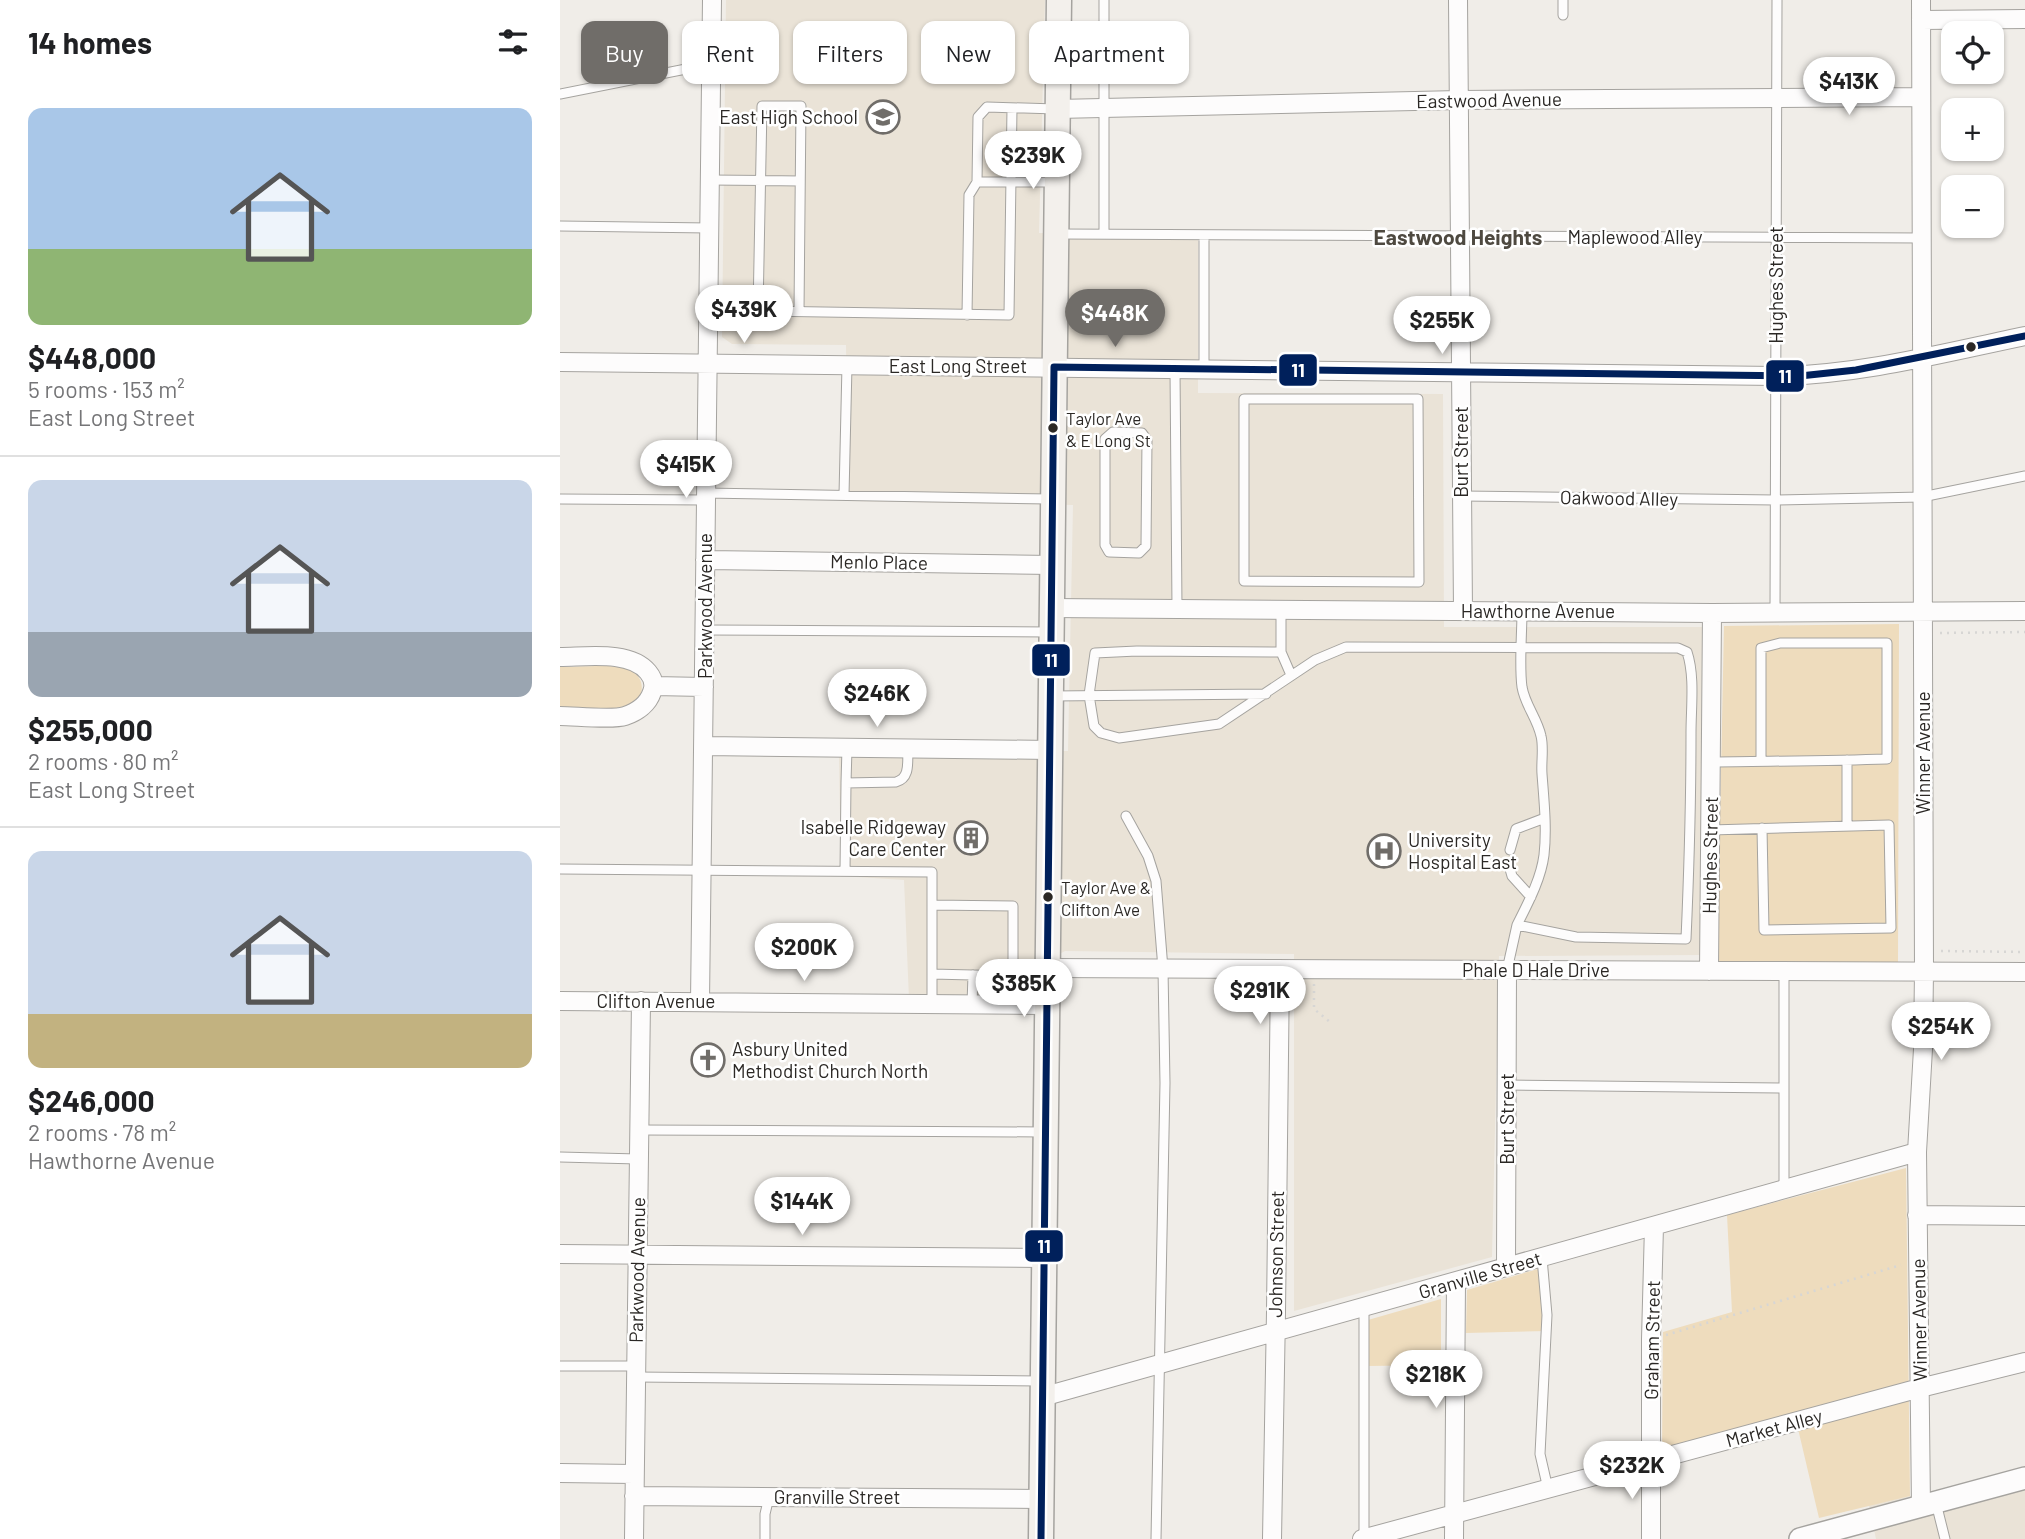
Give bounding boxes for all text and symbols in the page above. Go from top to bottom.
chip: Buy [581,21,668,84]
chip: Rent [682,21,779,84]
chip: Filters [793,21,907,84]
chip: New [921,21,1015,84]
chip: Apartment [1029,21,1189,84]
map controls [1941,21,2004,238]
button: locate [1941,21,2004,84]
icon: filters [494,23,532,61]
text: 14 homes [28,24,152,60]
pin: $413K [1800,58,1898,117]
text: $413K [1819,66,1879,94]
street label: Eastwood Avenue [1416,87,1562,112]
school or university icon: East High School [864,98,902,136]
button: + [1941,98,2004,161]
place label: East High School [719,105,858,128]
pin: $239K [984,132,1082,191]
text: $239K [1001,140,1065,168]
icon: home [217,154,343,280]
button: − [1941,175,2004,238]
district label: Eastwood Heights [1374,224,1542,249]
street label: Maplewood Alley [1567,225,1703,248]
street label: Hughes Street [1764,226,1787,344]
pin: $439K [695,286,793,345]
pin: $448K [1066,290,1164,349]
text: $439K [711,294,777,322]
pin: $255K [1393,296,1491,356]
text: $448K [1081,298,1149,326]
text: $255K [1409,305,1475,333]
text: $448,000 [28,339,156,375]
unlabelled marker [1964,340,1978,354]
line badge: 11 [1278,353,1318,387]
street label: East Long Street [889,354,1027,377]
text: 11 [1291,358,1305,381]
line badge: 11 [1765,359,1805,393]
text: 11 [1778,364,1792,387]
text: 5 rooms · 153 m² [28,375,185,403]
text: East Long Street [28,403,195,431]
street label: Burt Street [1449,406,1472,498]
place label: Taylor Ave & E Long St [1066,408,1151,450]
marker: Taylor Ave & E Long St [1046,421,1060,435]
pin: $415K [637,440,735,500]
text: $415K [656,449,716,477]
street label: Oakwood Alley [1560,485,1678,510]
icon: home [217,526,343,652]
street label: Parkwood Avenue [693,533,716,679]
street label: Menlo Place [830,549,928,574]
street label: Hawthorne Avenue [1461,599,1615,622]
line badge: 11 [1031,643,1071,677]
text: 11 [1044,648,1058,671]
pin: $246K [828,670,926,729]
text: $246K [844,678,910,706]
street label: Winner Avenue [1911,691,1934,815]
text: $255,000 [28,711,153,747]
text: 2 rooms · 80 m² [28,747,178,775]
text: East Long Street [28,775,195,803]
street label: Hughes Street [1697,796,1722,914]
place label: Isabelle Ridgeway Care Center [800,815,946,860]
building icon: Isabelle Ridgeway Care Center [952,819,990,857]
place label: University Hospital East [1408,828,1517,873]
hospital icon: University Hospital East [1365,832,1403,870]
place label: Taylor Ave & Clifton Ave [1061,877,1151,919]
marker: Taylor Ave & Clifton Ave [1041,890,1055,904]
icon: home [217,897,343,1023]
pin: $200K [755,923,853,983]
text: $200K [771,932,837,960]
street label: Phale D Hale Drive [1462,958,1610,981]
pin: $385K [975,960,1073,1019]
pin: $291K [1211,967,1309,1026]
text: $385K [992,968,1056,996]
text: $291K [1230,975,1290,1003]
street label: Clifton Avenue [597,989,715,1012]
pin: $254K [1892,1002,1990,1062]
text: $254K [1908,1011,1974,1039]
place label: Asbury United Methodist Church North [732,1037,928,1082]
church icon: Asbury United Methodist Church North [689,1041,727,1079]
street label: Burt Street [1495,1073,1518,1165]
text: $246,000 [28,1082,155,1118]
text: 2 rooms · 78 m² [28,1118,176,1146]
text: Hawthorne Avenue [28,1146,215,1174]
pin: $144K [753,1178,851,1237]
text: $144K [770,1186,834,1214]
street label: Johnson Street [1263,1190,1288,1318]
street label: Parkwood Avenue [624,1197,649,1343]
line badge: 11 [1024,1229,1064,1263]
text: 11 [1037,1234,1051,1257]
street label: Granville Street [1416,1246,1544,1303]
street label: Winner Avenue [1906,1258,1931,1382]
street label: Graham Street [1639,1280,1664,1400]
pin: $218K [1387,1350,1485,1410]
text: $218K [1406,1359,1466,1387]
street label: Market Alley [1723,1404,1825,1451]
pin: $232K [1583,1442,1681,1501]
text: $232K [1599,1450,1665,1478]
street label: Granville Street [774,1485,900,1508]

